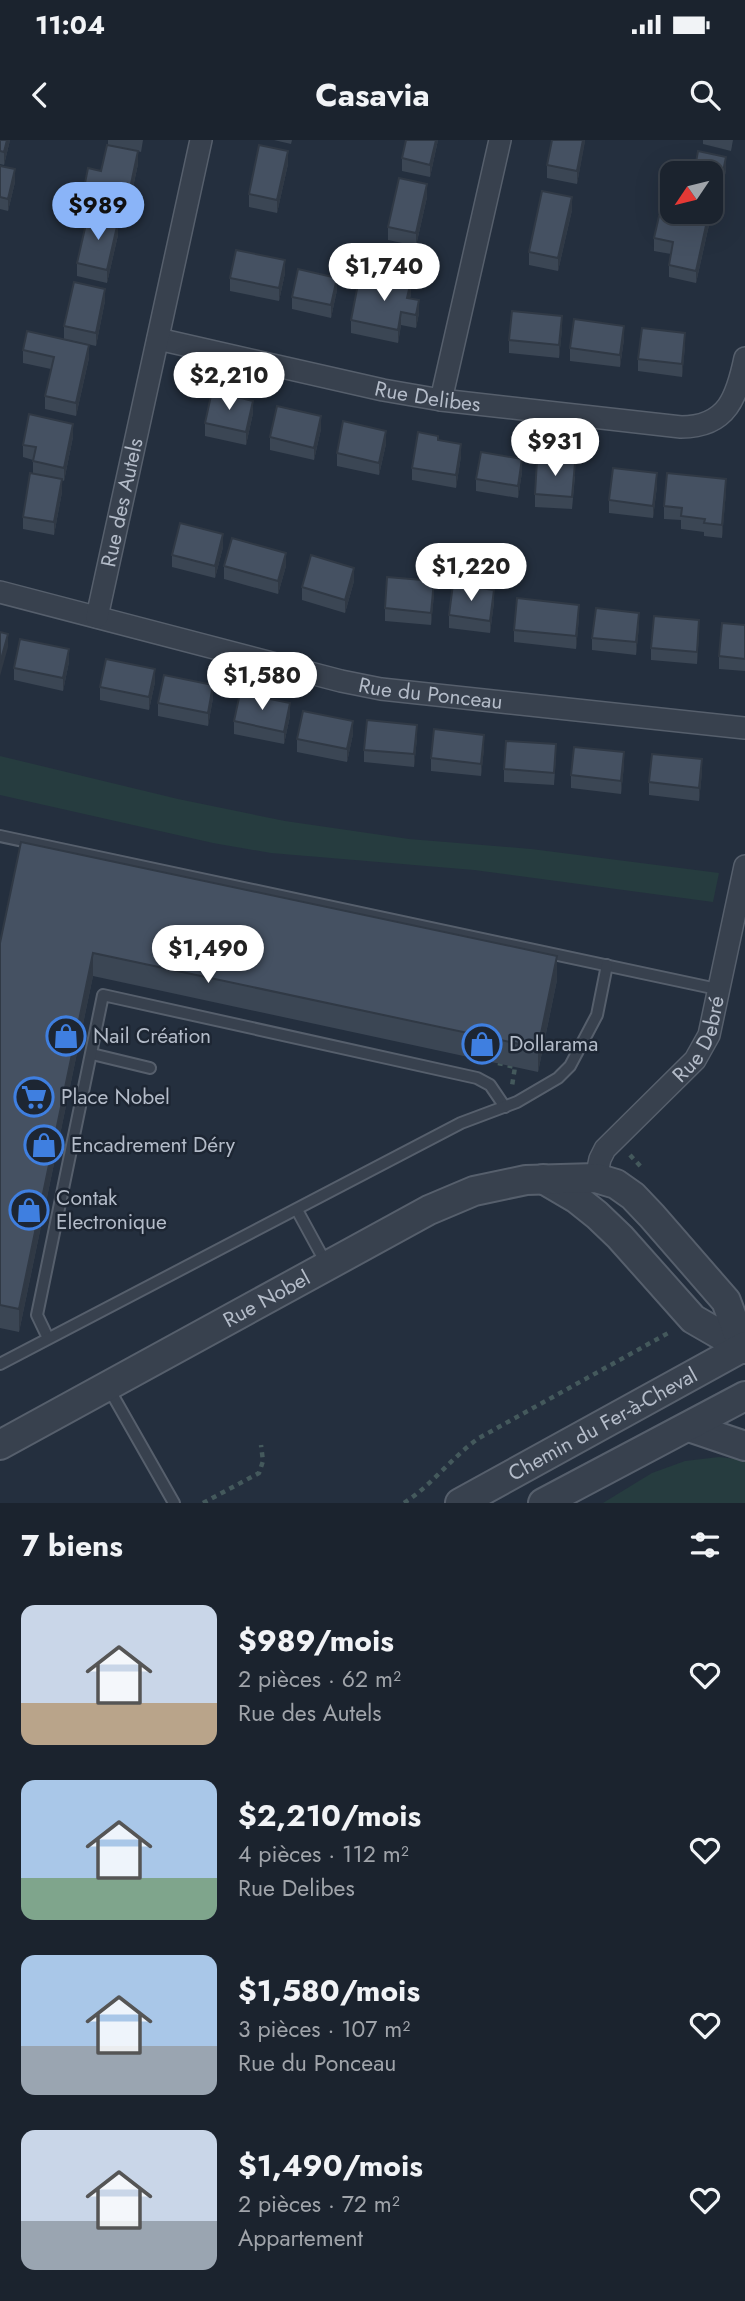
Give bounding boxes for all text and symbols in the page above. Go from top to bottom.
text: 11:04 [35,6,105,44]
text: Casavia [315,72,430,118]
icon: back [21,76,59,114]
icon: search [686,76,724,114]
north arrow [660,161,723,224]
map controls [660,161,723,224]
pin: $989 [57,182,139,242]
text: $989 [68,188,128,222]
pin: $1,740 [327,244,441,303]
text: $1,740 [345,249,423,283]
pin: $2,210 [172,352,286,412]
text: $2,210 [190,358,268,392]
street label: Rue Delibes [372,374,482,419]
pin: $931 [514,418,596,478]
text: $931 [527,424,583,458]
street label: Rue des Autels [93,435,151,570]
pin: $1,220 [414,544,528,603]
text: $1,220 [432,549,510,583]
pin: $1,580 [205,652,319,712]
text: $1,580 [223,658,301,692]
street label: Rue du Ponceau [356,670,504,717]
pin: $1,490 [151,926,265,985]
text: $1,490 [168,931,248,965]
street label: Rue Debré [666,993,732,1089]
shop icon: Nail Création [45,1015,87,1057]
place label: Nail Création [93,1021,211,1051]
shop icon: Dollarama [461,1023,503,1065]
place label: Dollarama [509,1029,598,1059]
supermarket icon: Place Nobel [13,1076,55,1118]
place label: Place Nobel [61,1082,170,1112]
shop icon: Encadrement Déry [23,1124,65,1166]
place label: Encadrement Déry [71,1130,236,1160]
place label: Contak Electronique [56,1183,167,1237]
shop icon: Contak Electronique [8,1189,50,1231]
street label: Rue Nobel [218,1263,316,1335]
street label: Chemin du Fer-à-Cheval [503,1360,703,1489]
text: 7 biens [21,1524,123,1567]
icon: filters [686,1526,724,1564]
text: $989/mois [238,1619,394,1662]
icon: home [77,1633,161,1717]
icon: heart [686,1656,724,1694]
text: 2 pièces · 62 m² [238,1662,401,1696]
text: Rue des Autels [238,1696,382,1730]
text: $2,210/mois [238,1794,421,1837]
icon: home [77,1808,161,1892]
icon: heart [686,1831,724,1869]
text: 4 pièces · 112 m² [238,1837,409,1871]
text: Rue Delibes [238,1871,355,1905]
text: $1,580/mois [238,1969,420,2012]
icon: home [77,1983,161,2067]
icon: heart [686,2006,724,2044]
text: 3 pièces · 107 m² [238,2012,410,2046]
text: Rue du Ponceau [238,2046,396,2080]
text: $1,490/mois [238,2144,423,2187]
icon: home [77,2158,161,2242]
icon: heart [686,2181,724,2219]
text: 2 pièces · 72 m² [238,2187,400,2221]
text: Appartement [238,2221,363,2255]

